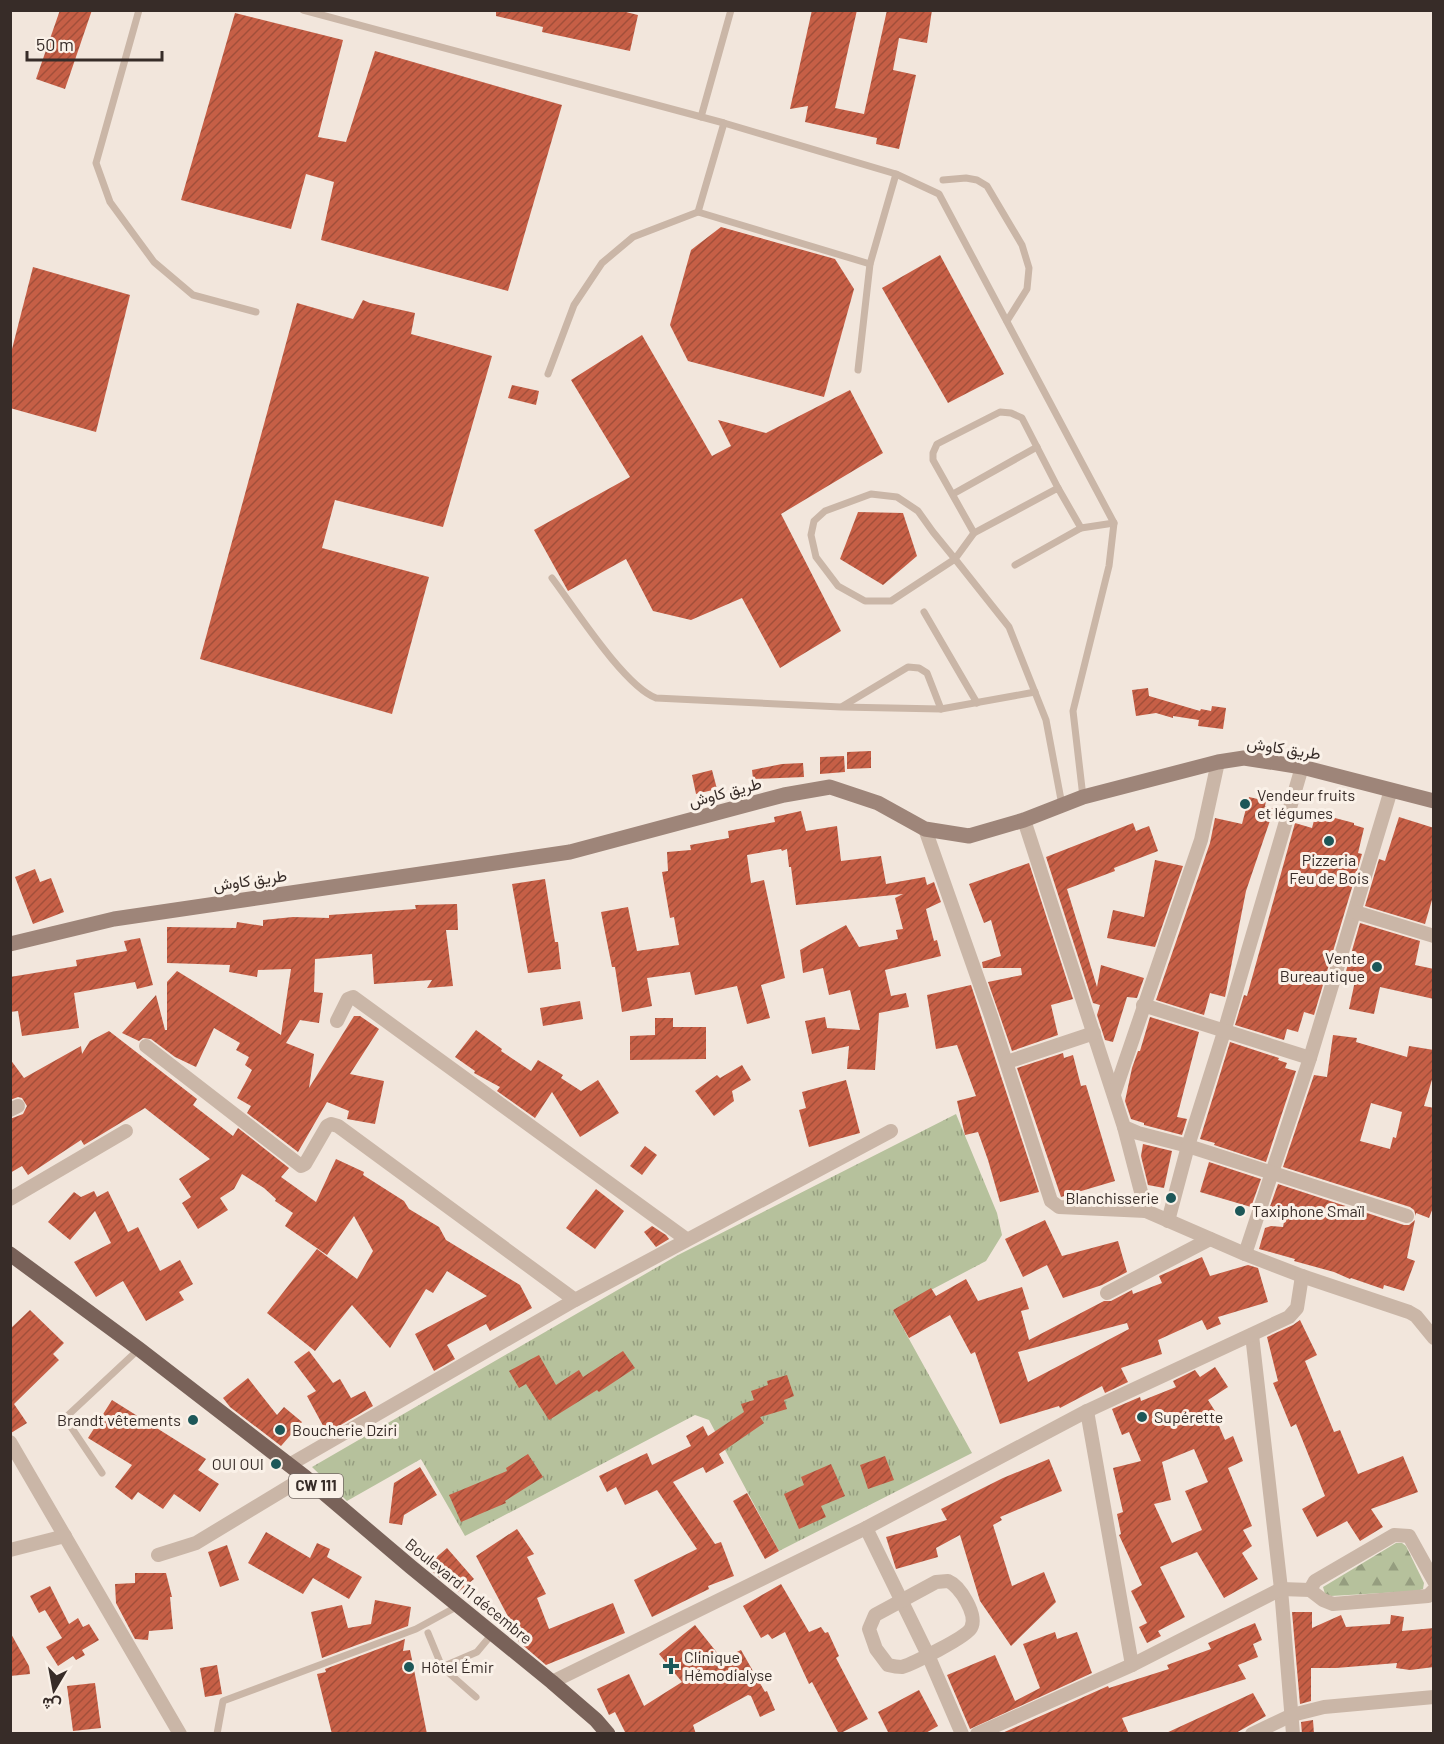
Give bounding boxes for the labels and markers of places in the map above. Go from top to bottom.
place label: Vendeur fruits et légumes [1257,785,1355,822]
marker: Vendeur fruits et légumes [1238,797,1252,811]
marker: Pizzeria Feu de Bois [1322,834,1336,848]
place label: Pizzeria Feu de Bois [1289,850,1369,887]
place label: Vente Bureautique [1280,948,1365,985]
marker: Vente Bureautique [1370,960,1384,974]
place label: Blanchisserie [1065,1188,1159,1207]
marker: Blanchisserie [1164,1191,1178,1205]
place label: Taxiphone Smaïl [1252,1201,1365,1220]
marker: Taxiphone Smaïl [1233,1204,1247,1218]
place label: Supérette [1154,1407,1223,1426]
place label: Brandt vêtements [57,1410,181,1429]
marker: Supérette [1135,1410,1149,1424]
marker: Brandt vêtements [186,1413,200,1427]
place label: Boucherie Dziri [292,1420,397,1439]
marker: Boucherie Dziri [273,1423,287,1437]
place label: OUI OUI [212,1454,264,1473]
marker: OUI OUI [269,1457,283,1471]
place label: Clinique Hémodialyse [684,1647,773,1684]
place label: Hôtel Émir [421,1657,494,1676]
marker: Clinique Hémodialyse [662,1657,680,1675]
marker: Hôtel Émir [402,1660,416,1674]

